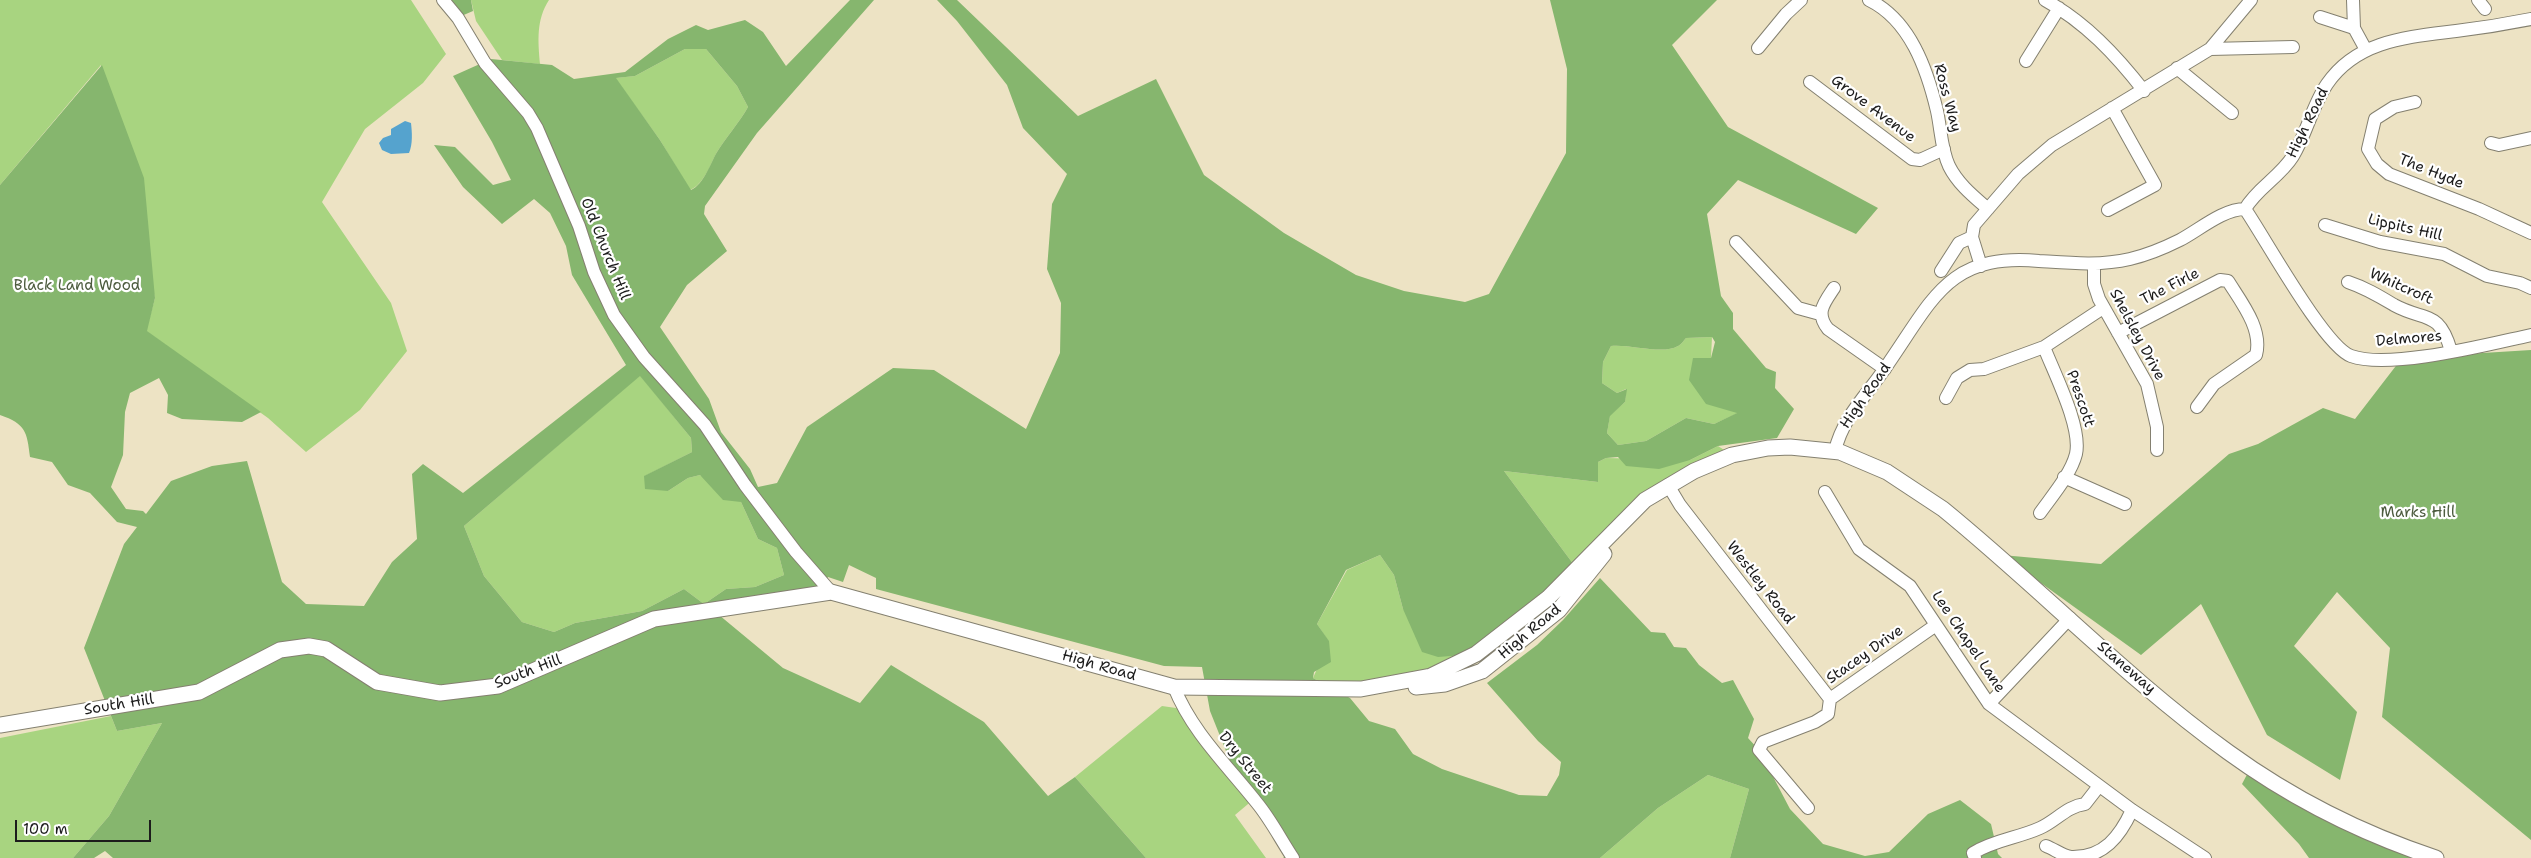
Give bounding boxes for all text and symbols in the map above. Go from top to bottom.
street label: Ross Way [1929,62,1965,134]
street label: Grove Avenue [1827,71,1919,147]
street label: High Road [2283,85,2333,161]
street label: The Hyde [2396,151,2466,193]
street label: Old Church Hill [576,195,634,303]
street label: Lippits Hill [2366,211,2444,245]
street label: The Firle [2138,265,2202,309]
street label: Whitcroft [2366,265,2436,309]
park label: Black Land Wood [14,277,140,295]
street label: Shelsley Drive [2105,286,2169,384]
street label: Delmores [2375,327,2443,351]
street label: High Road [1837,360,1895,432]
street label: Prescott [2062,368,2098,430]
park label: Marks Hill [2381,504,2455,522]
street label: Westley Road [1722,538,1798,628]
street label: Lee Chapel Lane [1927,588,2009,696]
street label: High Road [1495,601,1565,663]
street label: Stacey Drive [1823,622,1907,688]
street label: Staneway [2093,638,2159,698]
street label: High Road [1060,647,1138,685]
street label: South Hill [492,651,564,693]
street label: South Hill [83,691,155,719]
street label: Dry Street [1215,728,1275,798]
scale bar [18,810,154,842]
text: 100 m [23,819,68,839]

